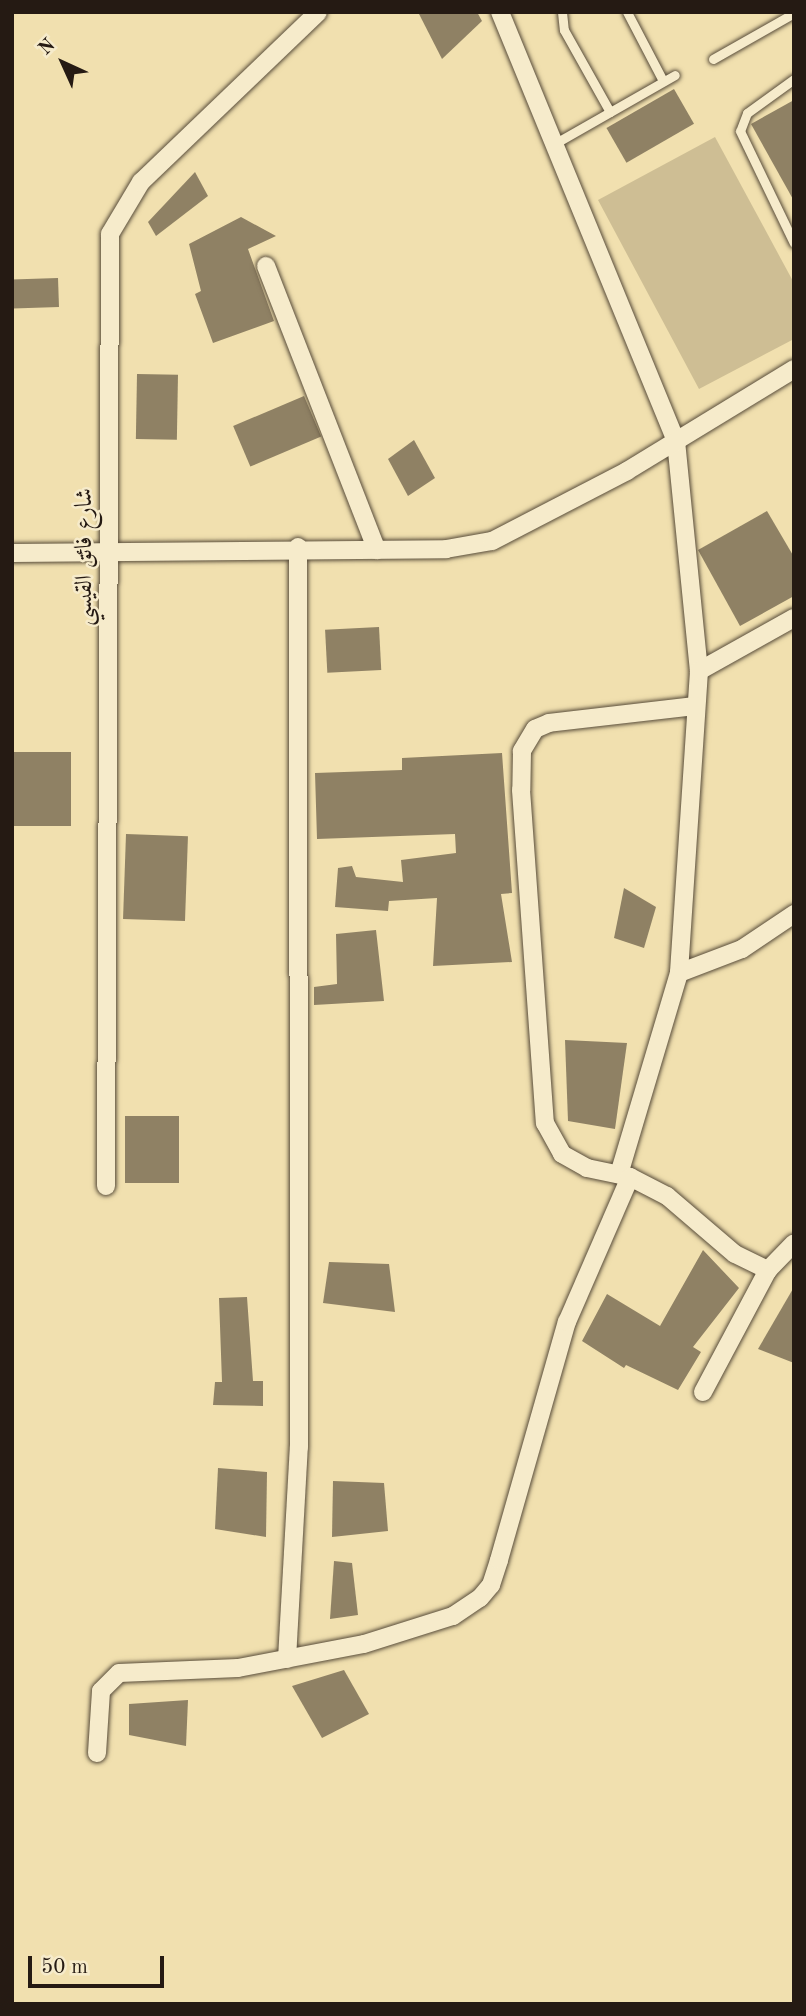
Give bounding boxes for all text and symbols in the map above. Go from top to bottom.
north arrow [28,28,98,98]
text: N [36,36,60,60]
street label: شارع فائق القيسي [72,488,100,626]
scale bar [32,1942,168,1986]
text: 50 m [41,1957,88,1978]

